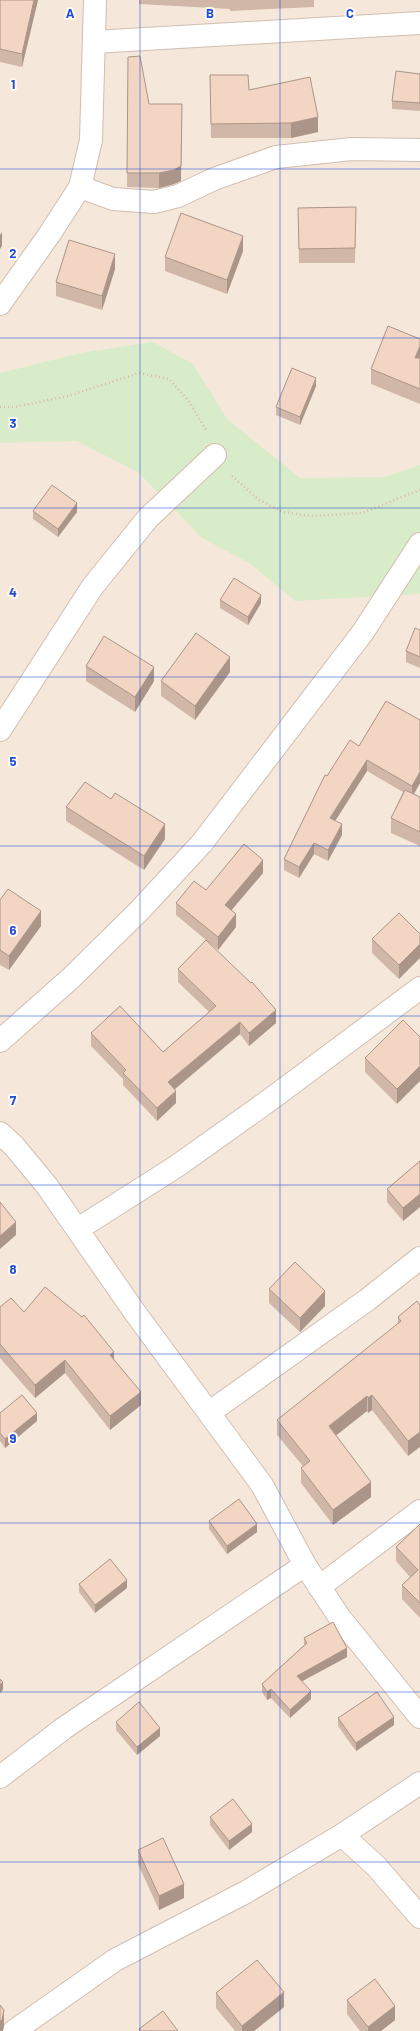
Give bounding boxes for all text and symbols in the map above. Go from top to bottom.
text: A [66,5,75,21]
text: B [206,5,214,21]
text: C [346,5,354,21]
text: 1 [11,76,15,92]
text: 2 [9,245,17,261]
text: 3 [9,415,17,431]
text: 4 [9,584,17,600]
text: 5 [9,753,17,769]
text: 6 [10,922,17,938]
text: 7 [10,1092,17,1108]
text: 8 [9,1261,17,1277]
text: 9 [10,1430,17,1446]

